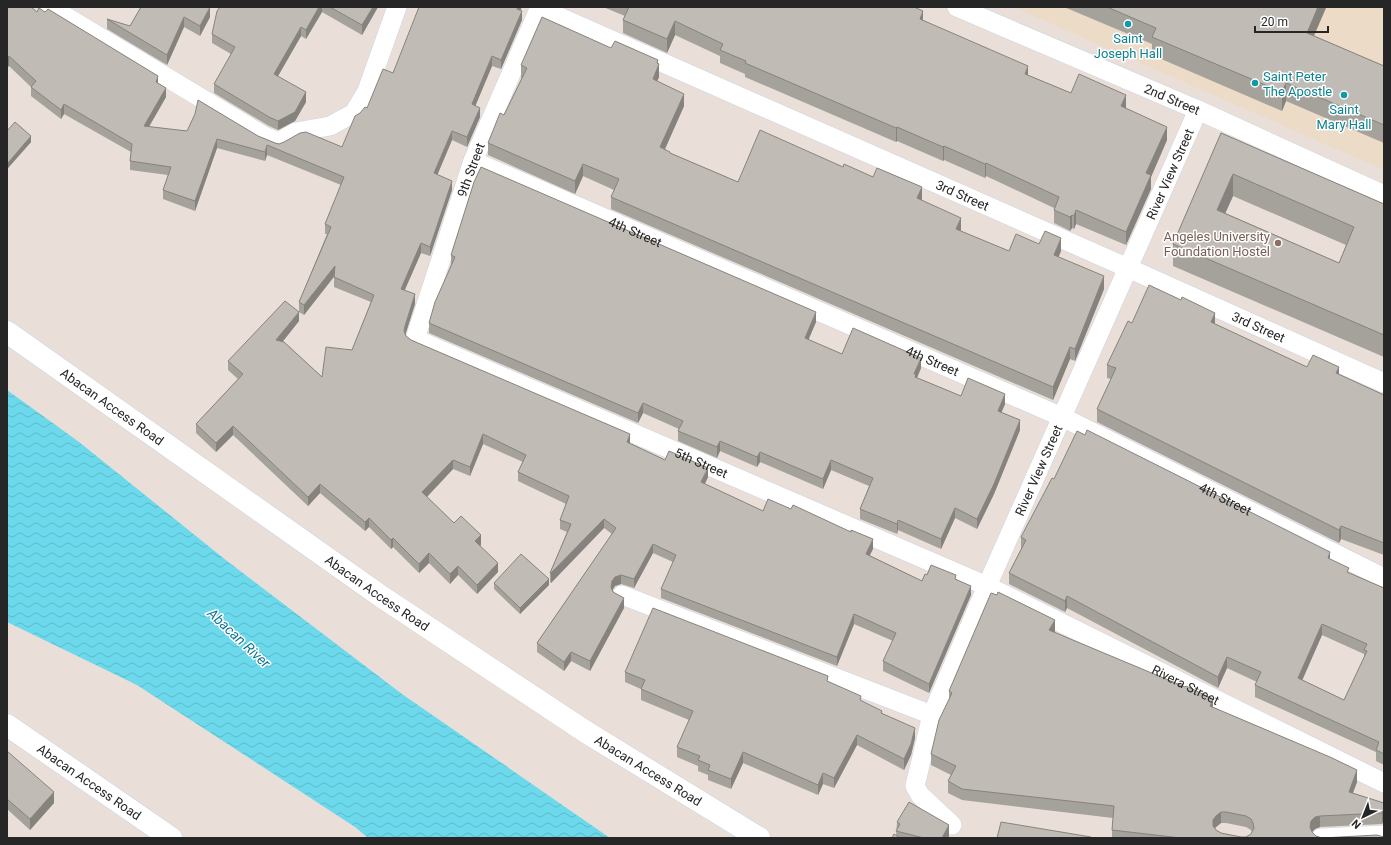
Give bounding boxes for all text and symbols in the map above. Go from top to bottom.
scale bar [1255,8,1328,34]
text: 20 m [1261,15,1288,29]
marker: Saint Joseph Hall [1123,19,1133,29]
place label: Saint Joseph Hall [1094,31,1162,61]
place label: Saint Peter The Apostle [1263,69,1332,99]
marker: Saint Peter The Apostle [1250,78,1260,88]
street label: 2nd Street [1142,80,1202,118]
marker: Saint Mary Hall [1339,90,1349,100]
place label: Saint Mary Hall [1317,102,1371,132]
street label: River View Street [1143,126,1196,222]
street label: 9th Street [454,141,488,199]
street label: 3rd Street [934,177,991,213]
street label: 4th Street [607,213,664,250]
place label: Angeles University Foundation Hostel [1164,229,1270,259]
marker: Angeles University Foundation Hostel [1273,238,1283,248]
street label: 3rd Street [1230,308,1287,345]
street label: 4th Street [904,343,961,379]
street label: Abacan Access Road [58,365,167,448]
street label: River View Street [1012,423,1065,518]
street label: 5th Street [672,445,730,481]
street label: 4th Street [1197,479,1254,518]
street label: Abacan Access Road [323,552,432,634]
water label: Abacan River [204,604,274,671]
street label: Rivera Street [1150,662,1222,708]
street label: Abacan Access Road [592,732,705,809]
street label: Abacan Access Road [35,741,144,823]
north arrow [1343,797,1383,837]
text: N [1349,816,1364,831]

